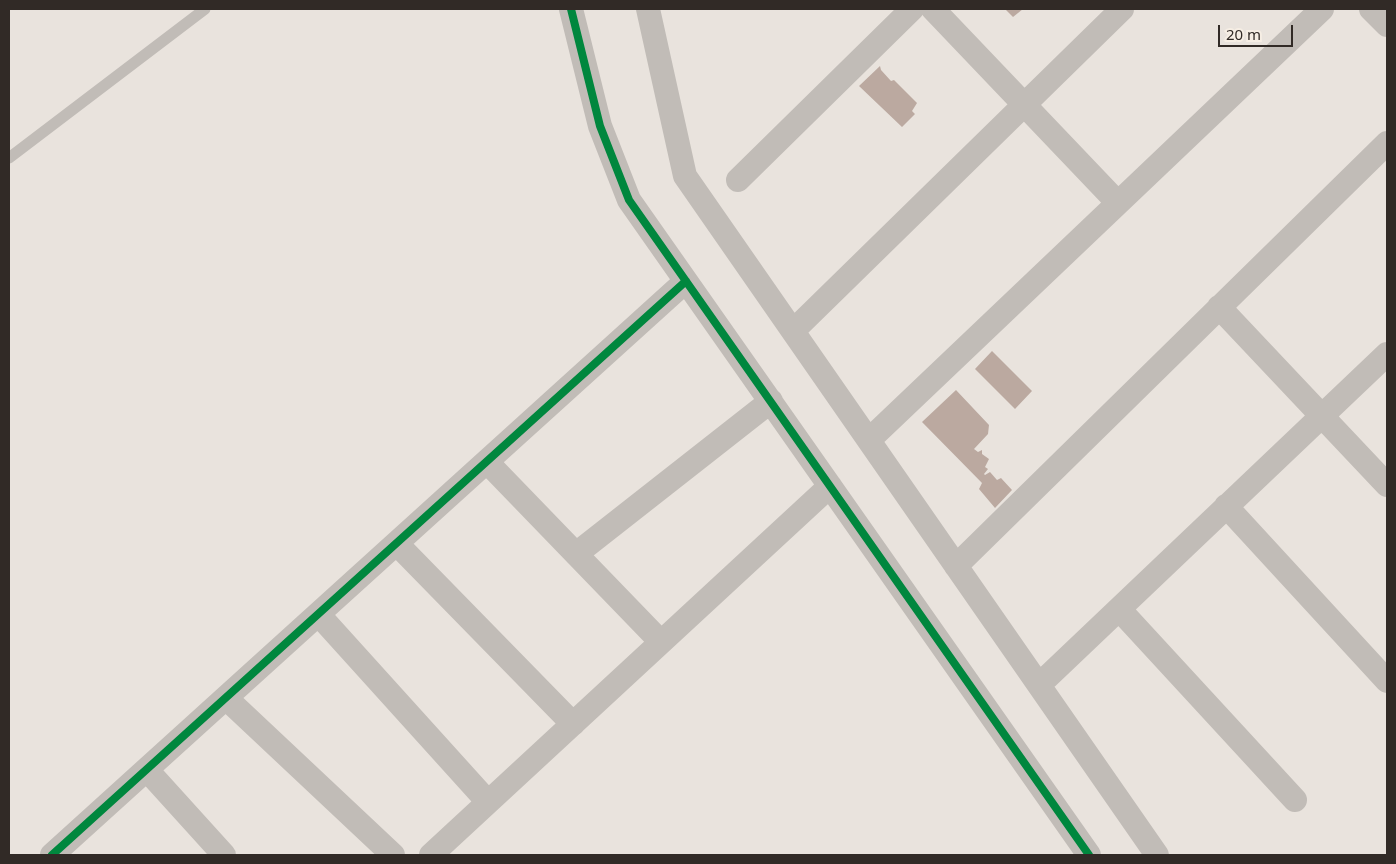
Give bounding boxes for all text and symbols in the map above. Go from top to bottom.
scale bar [1221,15,1296,47]
text: 20 m [1226,24,1261,44]

